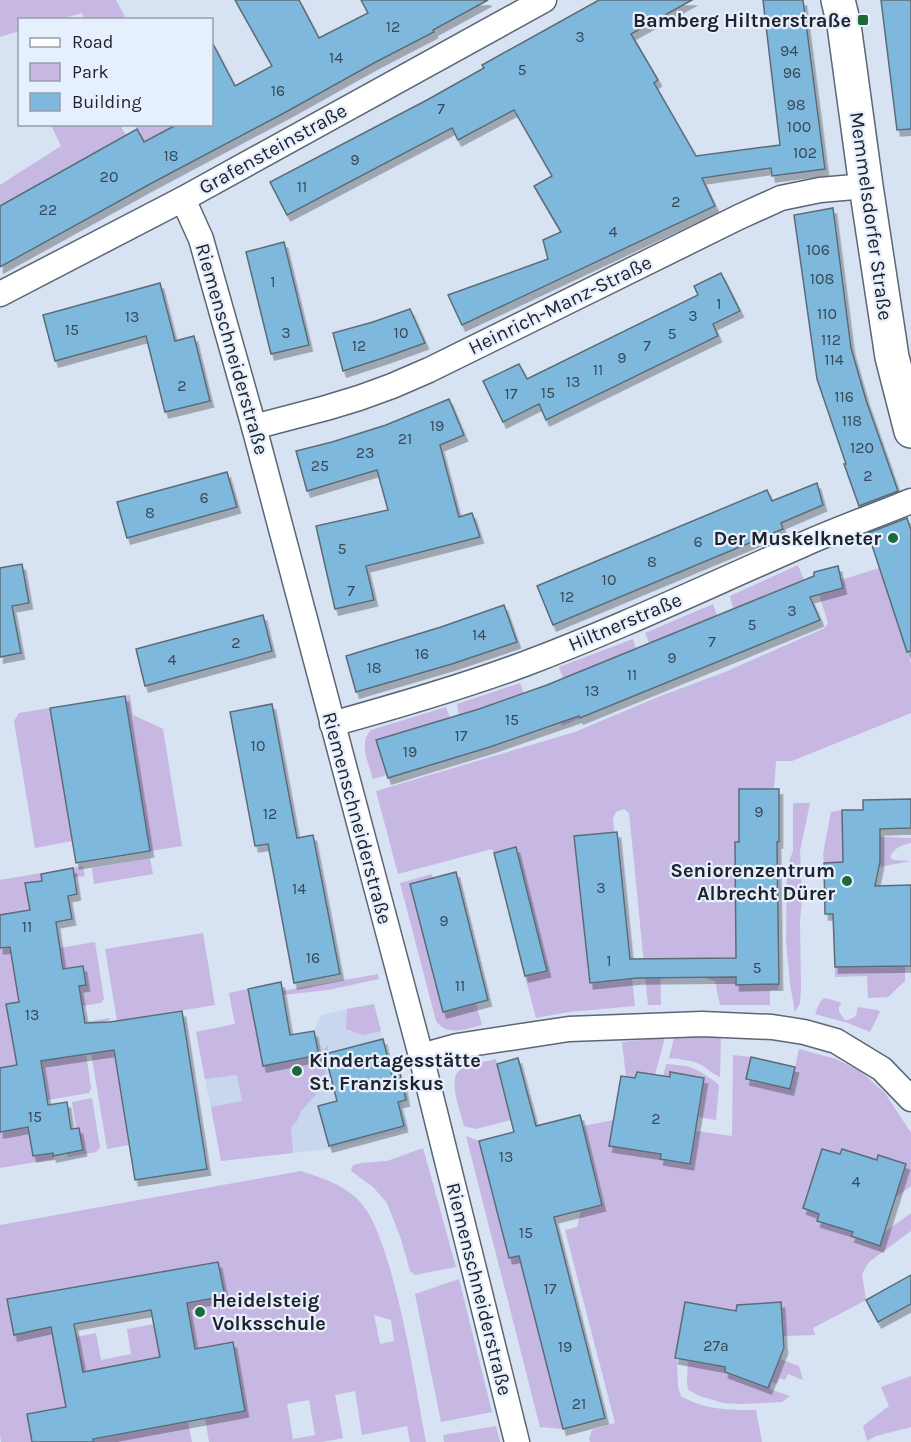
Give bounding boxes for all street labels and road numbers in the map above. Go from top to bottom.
street label: Grafensteinstraße [195,99,351,199]
street label: Memmelsdorfer Straße [845,110,897,322]
street label: Riemenschneiderstraße [191,241,273,457]
street label: Heinrich-Manz-Straße [465,251,655,359]
street label: Hiltnerstraße [565,588,685,656]
street label: Riemenschneiderstraße [318,709,396,927]
street label: Riemenschneiderstraße [441,1180,517,1398]

